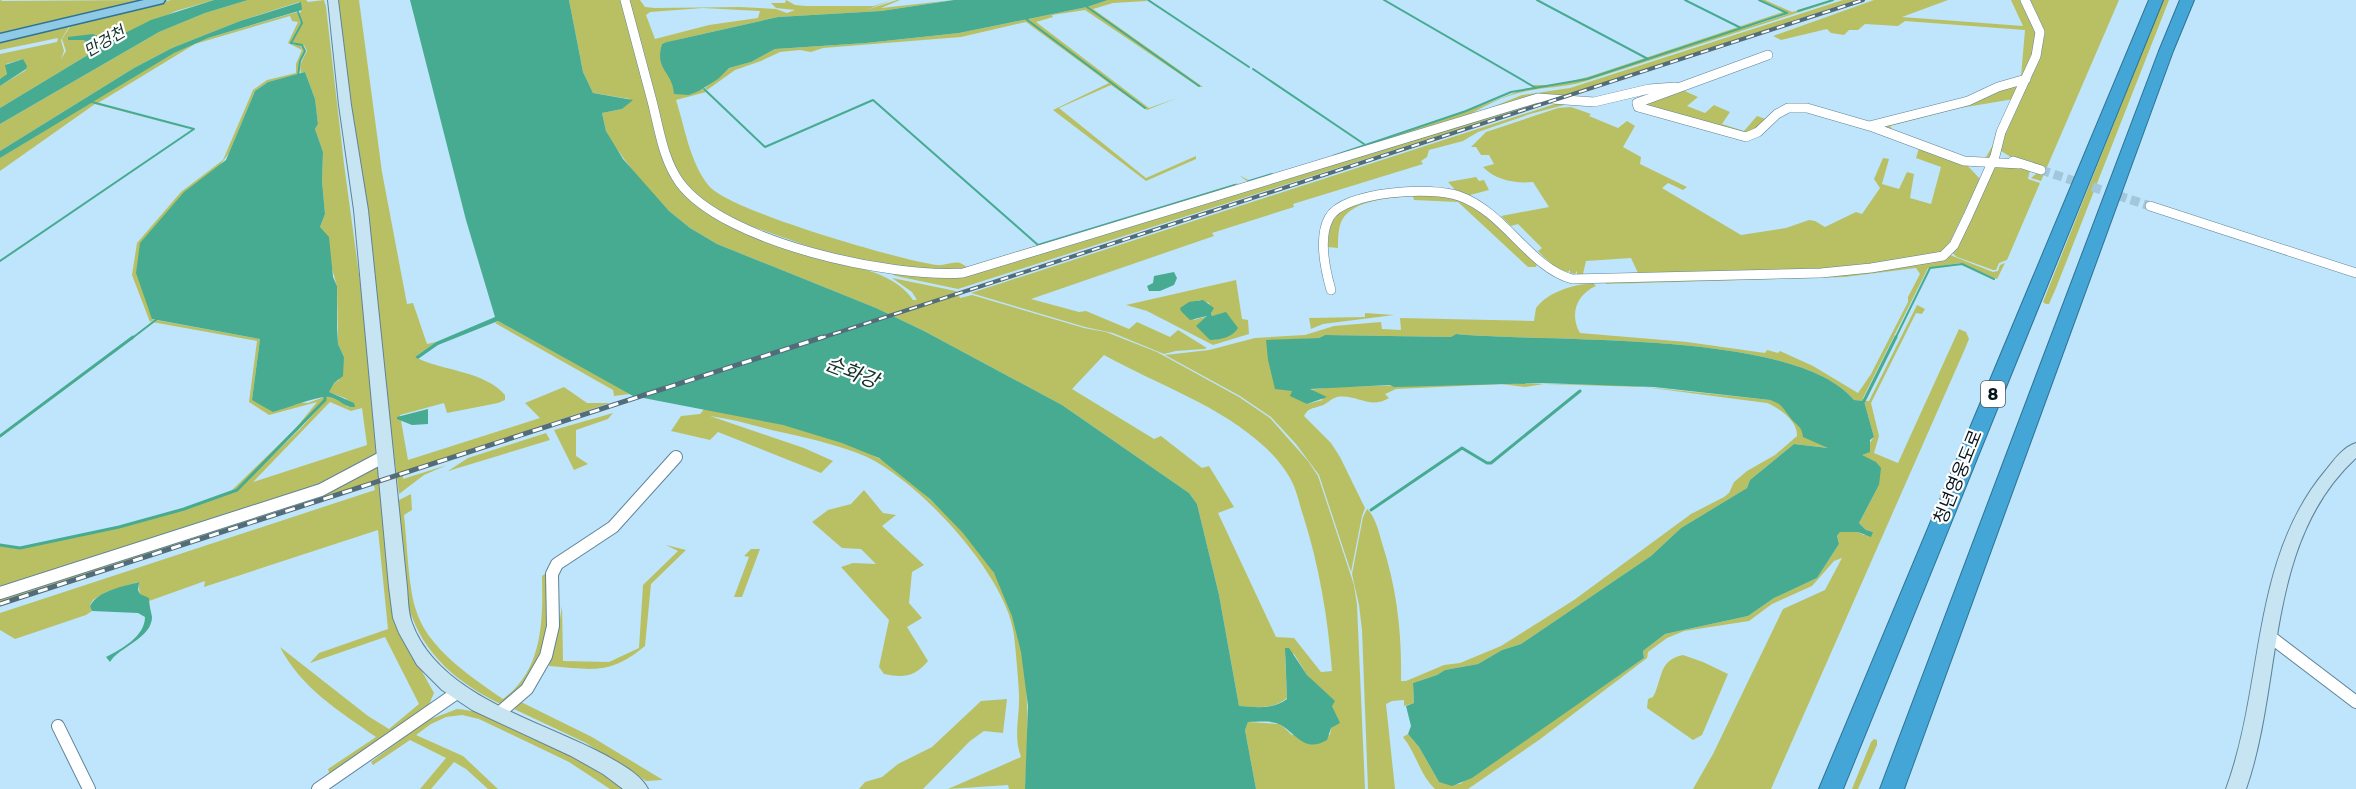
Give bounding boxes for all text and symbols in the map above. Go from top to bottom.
water label: 만겅천 [80,21,130,61]
water label: 순화강 [822,351,884,394]
road number: 8 [1981,381,2005,407]
street label: 청년영웅도로 [1929,427,1987,527]

